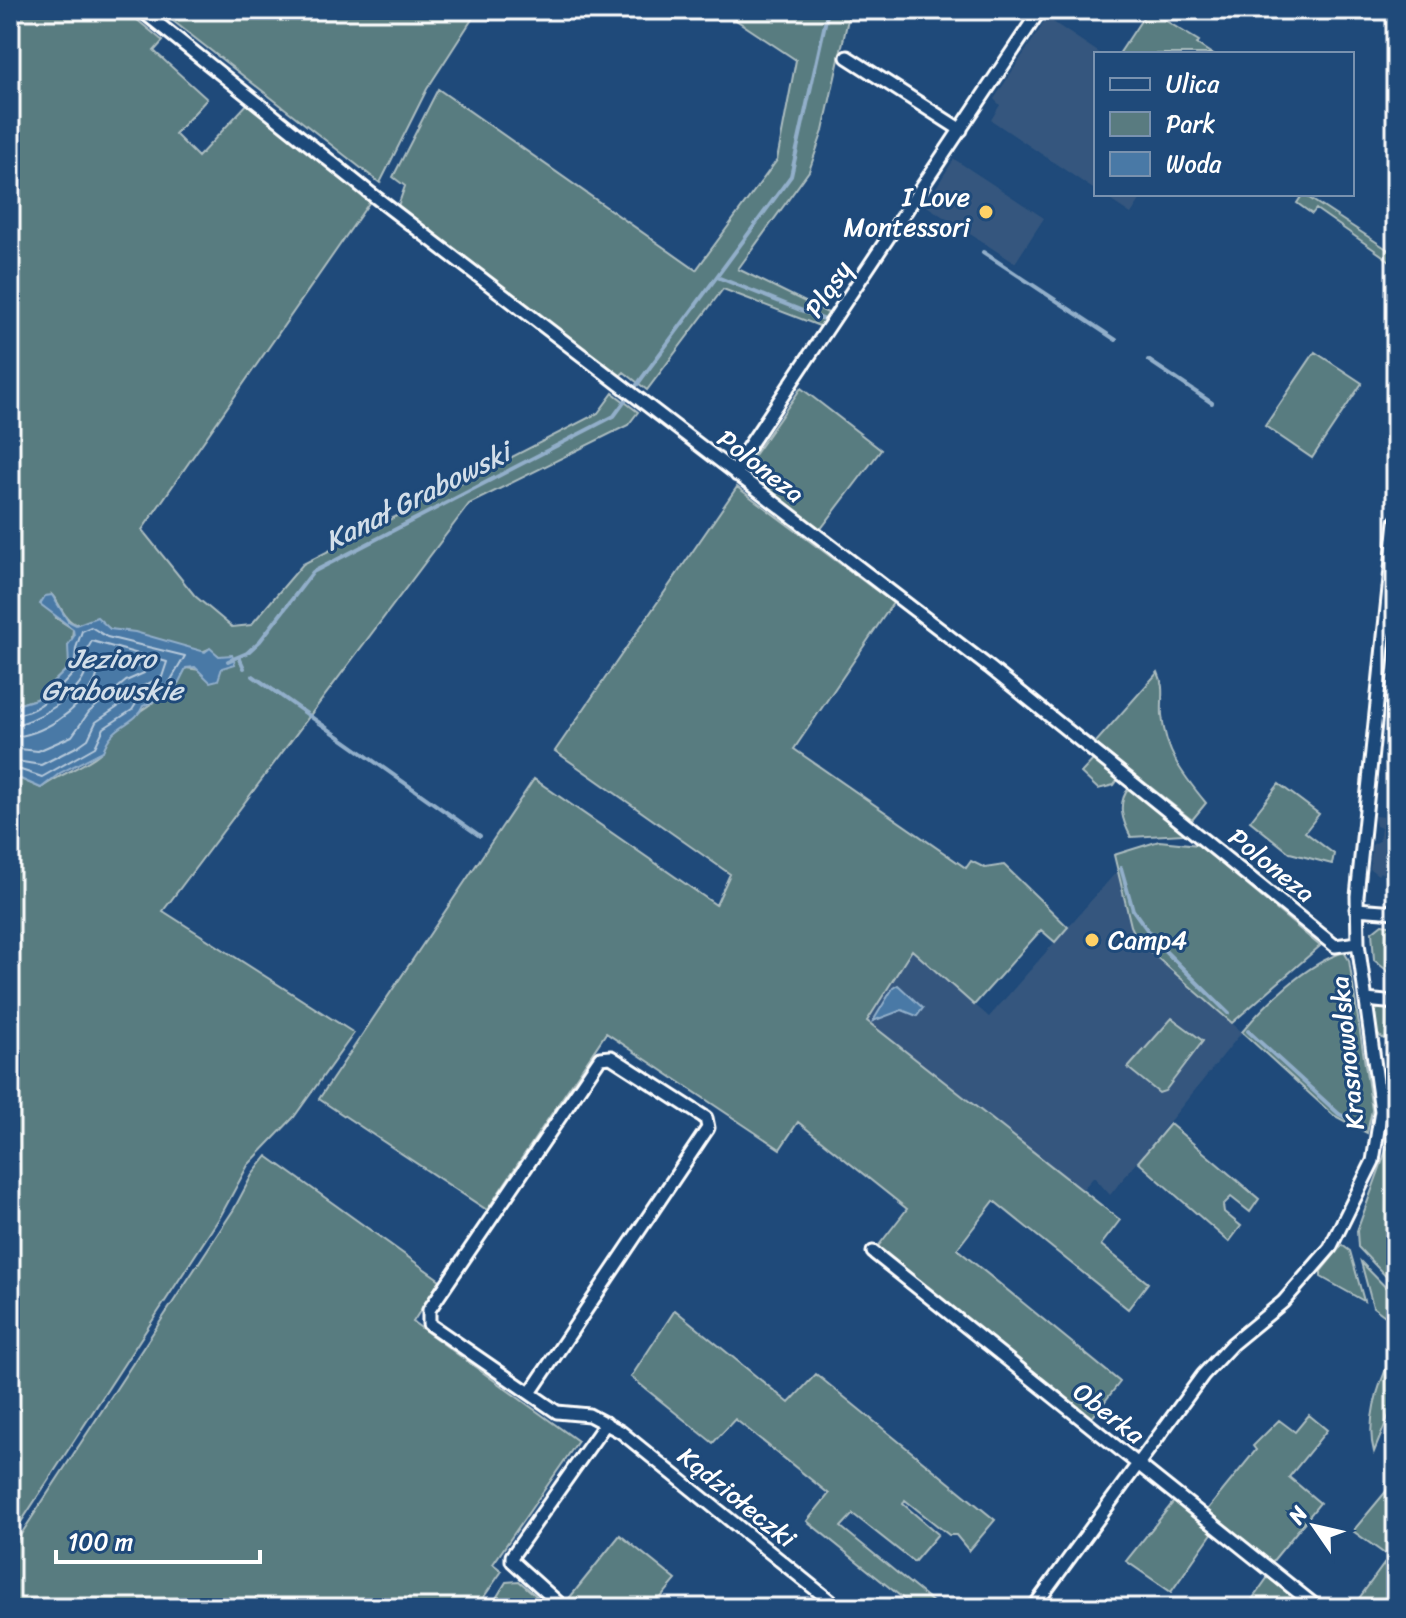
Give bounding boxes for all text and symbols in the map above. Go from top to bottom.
legend [1094,52,1354,196]
text: Ulica [1166,63,1220,105]
text: Park [1166,103,1215,145]
text: Woda [1166,143,1222,185]
place label: I Love Montessori [844,174,971,250]
marker: I Love Montessori [977,203,995,221]
street label: Pląsy [792,250,865,327]
street label: Poloneza [707,417,815,515]
water label: Kanał Grabowski [315,426,524,565]
water label: Jezioro Grabowskie [41,634,185,715]
street label: Poloneza [1218,815,1326,915]
place label: Camp4 [1108,917,1187,963]
marker: Camp4 [1083,931,1101,949]
street label: Krasnowolska [1316,974,1378,1132]
street label: Oberka [1063,1370,1156,1457]
street label: Kądziołeczki [667,1434,808,1560]
north arrow [1274,1486,1354,1566]
text: N [1277,1497,1319,1533]
scale bar [56,1514,260,1564]
text: 100 m [68,1521,133,1563]

